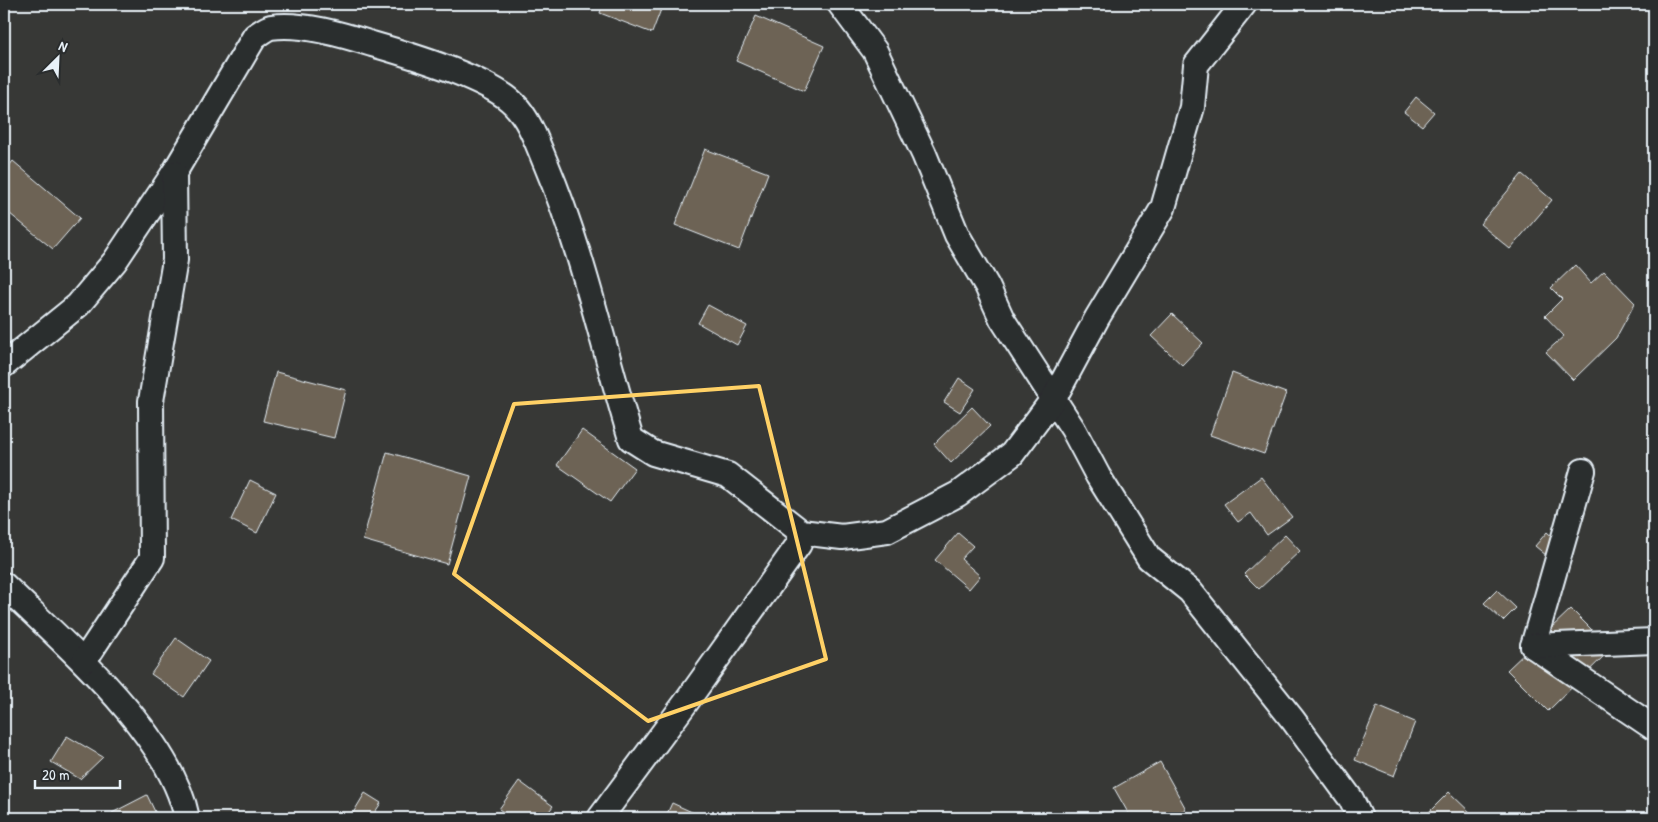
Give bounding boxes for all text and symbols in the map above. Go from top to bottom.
north arrow [32,32,82,82]
text: N [56,35,71,56]
scale bar [35,757,120,789]
text: 20 m [42,764,69,785]

